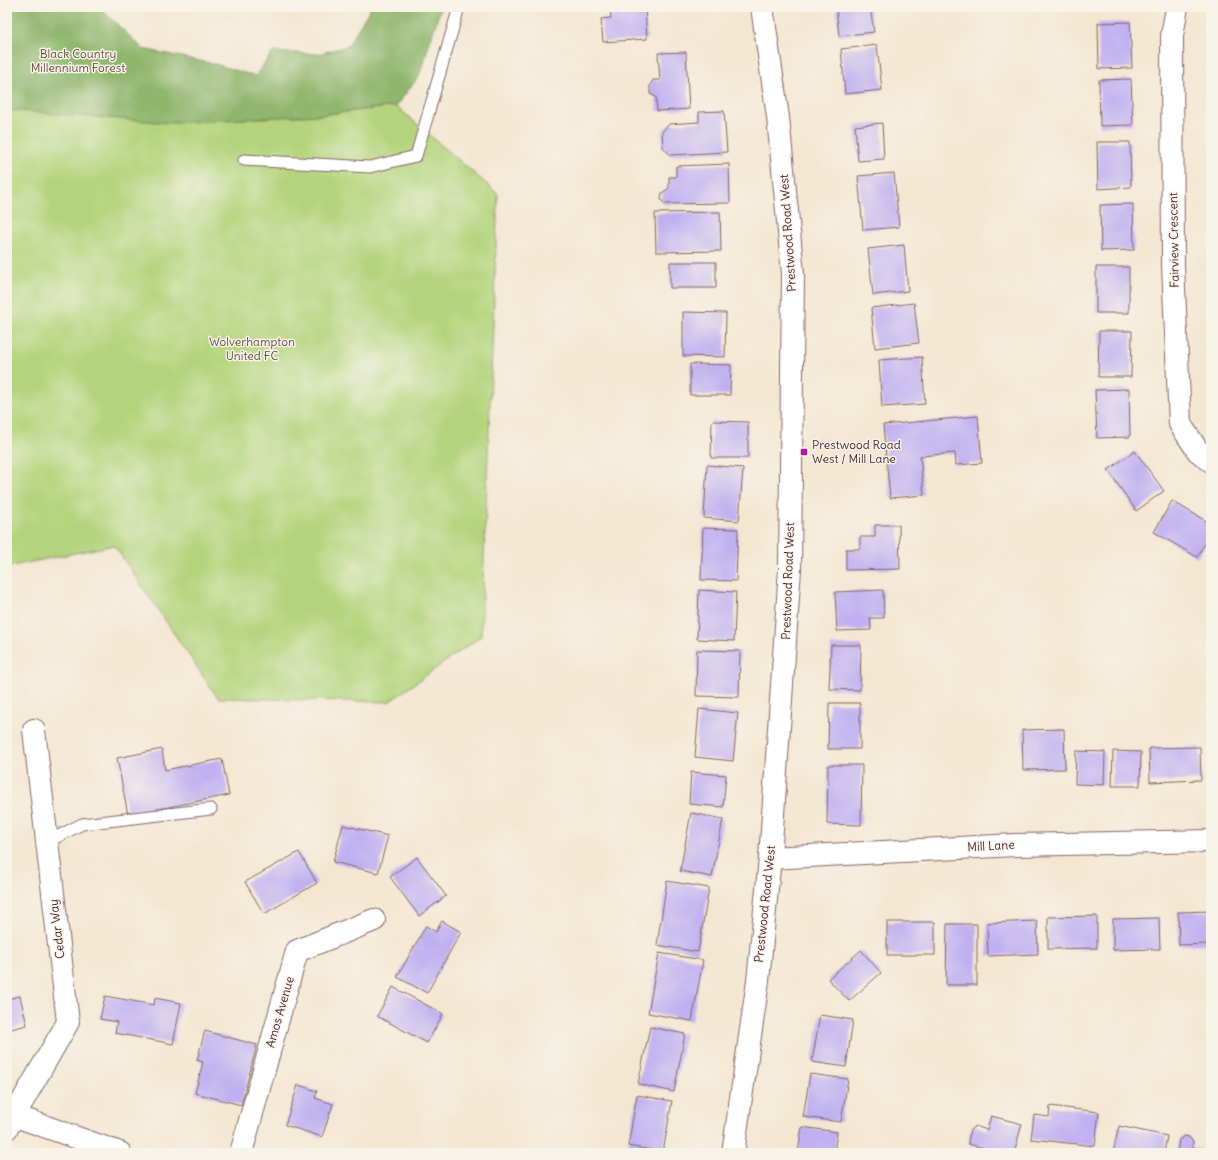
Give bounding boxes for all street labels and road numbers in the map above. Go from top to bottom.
street label: Prestwood Road West [776,174,799,292]
street label: Fairview Crescent [1165,192,1182,288]
street label: Prestwood Road West [778,522,797,640]
street label: Mill Lane [967,837,1015,854]
street label: Prestwood Road West [751,844,778,963]
street label: Cedar Way [45,898,68,960]
street label: Amos Avenue [262,974,297,1049]

